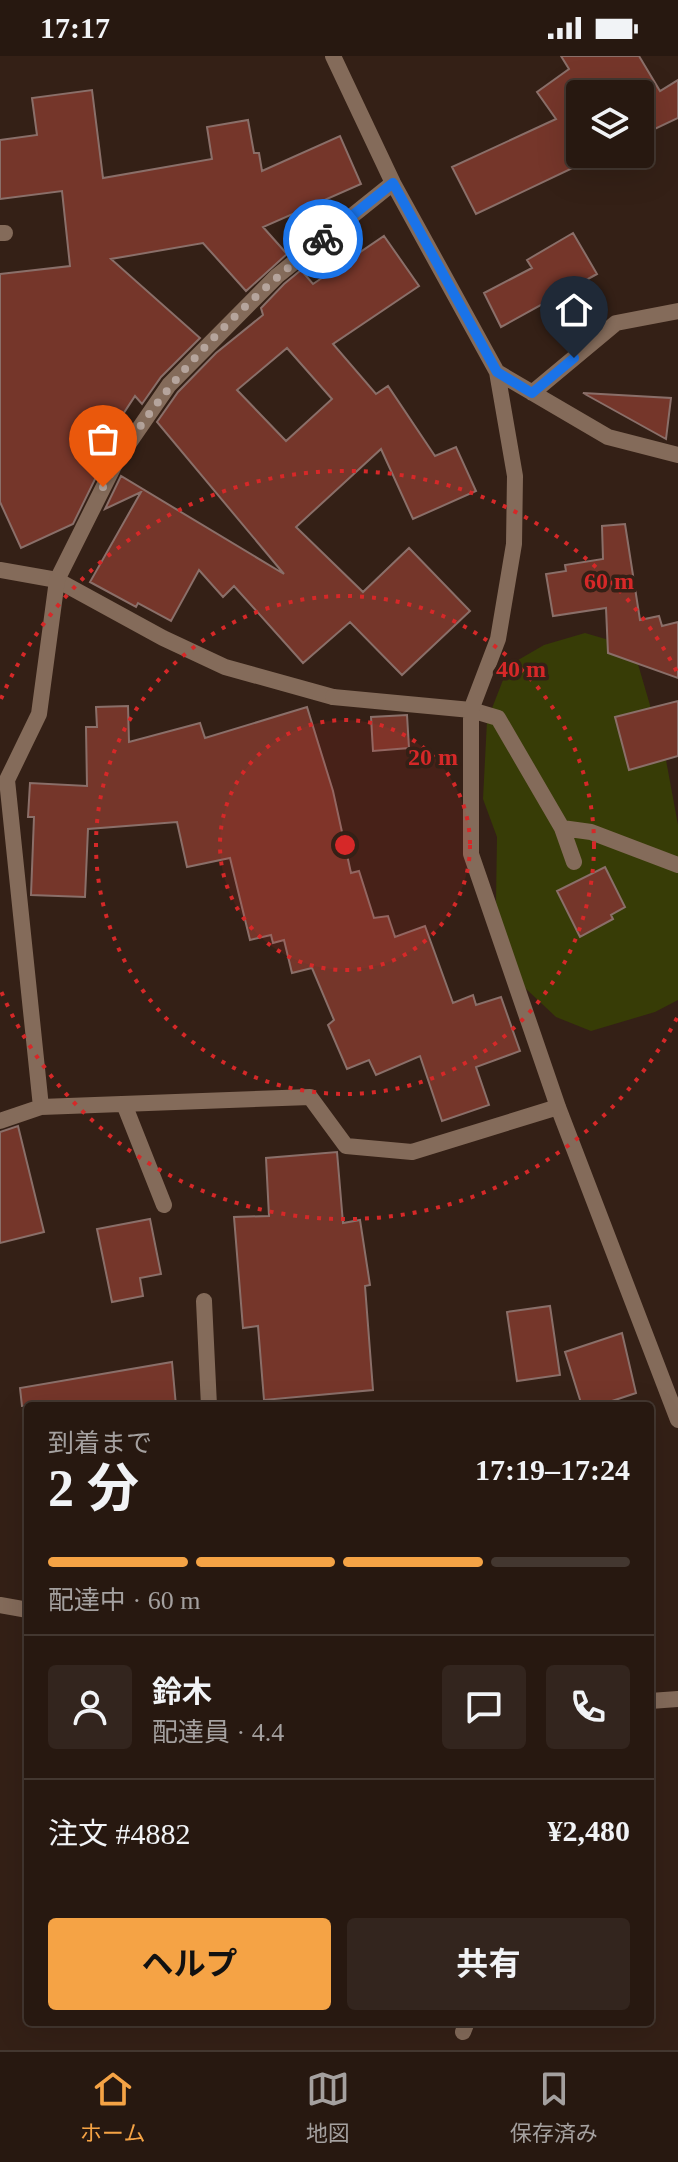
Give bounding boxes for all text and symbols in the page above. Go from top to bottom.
text: 17:17 [40,11,110,44]
map controls [566,80,654,168]
button: layers [566,80,654,168]
courier [283,199,363,279]
icon: bike [301,217,345,261]
pin [540,276,608,358]
icon: home [552,288,596,332]
pin [69,405,137,487]
icon: bag [81,417,125,461]
text: 60 m [584,568,634,594]
text: 40 m [496,656,546,682]
text: 20 m [408,744,458,770]
centre of rings [331,831,359,859]
text: 到着まで [48,1429,152,1458]
text: 17:19–17:24 [475,1453,630,1486]
text: 2 分 [48,1460,139,1517]
text: 配達中 · 60 m [48,1586,200,1615]
button: person [48,1665,132,1749]
button: chat [442,1665,526,1749]
button: phone [546,1665,630,1749]
text: 鈴木 [152,1675,212,1708]
text: 配達員 · 4.4 [152,1718,284,1747]
text: ¥2,480 [548,1814,630,1847]
text: 注文 #4882 [48,1817,191,1850]
button: ヘルプ [48,1918,331,2010]
button: 共有 [347,1918,630,2010]
tab: ホーム [80,2067,145,2147]
tab: 地図 [306,2067,350,2147]
tab: 保存済み [510,2067,598,2147]

